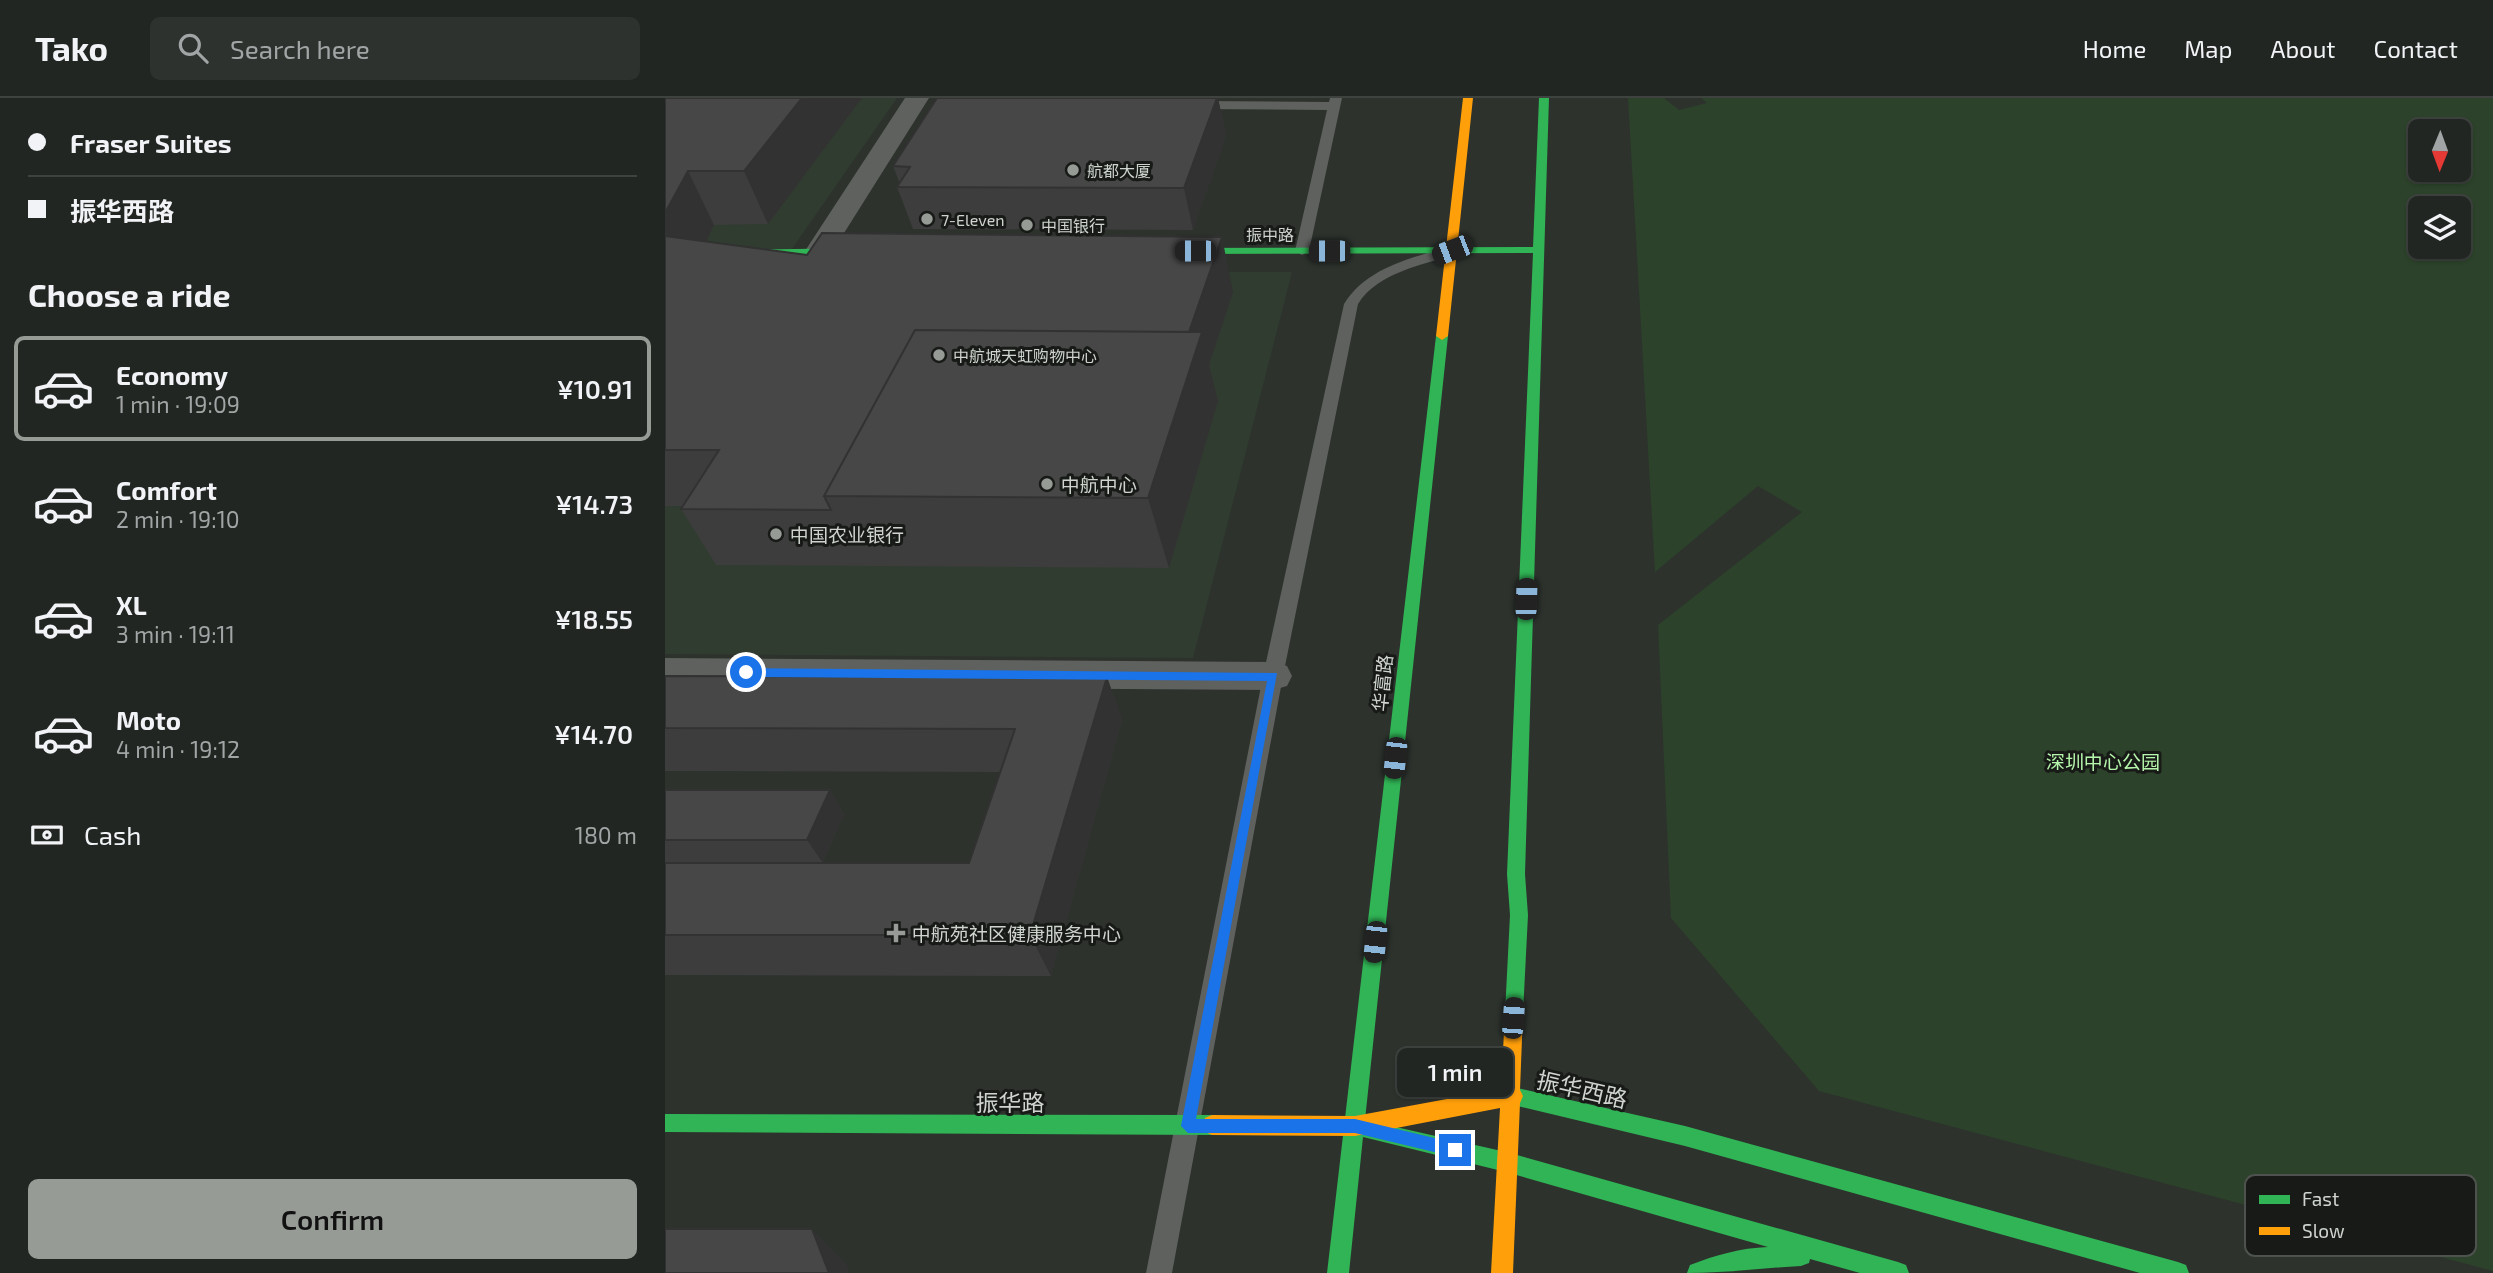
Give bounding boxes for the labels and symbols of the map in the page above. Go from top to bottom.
north arrow [2408,119,2471,182]
place label: 航都大厦 [1087,161,1151,180]
marker: 航都大厦 [1065,162,1081,178]
place label: 7-Eleven [941,210,1005,229]
marker: 7-Eleven [919,211,935,227]
place label: 中国银行 [1041,216,1105,235]
marker: 中国银行 [1019,217,1035,233]
street label: 振中路 [1246,225,1294,244]
car [1429,233,1476,267]
car [1175,241,1217,262]
car [1309,241,1351,262]
place label: 中航城天虹购物中心 [953,346,1097,365]
marker: 中航城天虹购物中心 [931,347,947,363]
place label: 中航中心 [1061,473,1137,496]
marker: 中航中心 [1039,476,1055,492]
place label: 中国农业银行 [790,523,904,546]
marker: 中国农业银行 [768,526,784,542]
car [1515,578,1538,620]
street label: 华富路 [1368,653,1396,713]
route start [730,656,762,688]
car [1383,736,1408,780]
park label: 深圳中心公园 [2046,750,2160,773]
car [1363,920,1388,964]
place label: 中航苑社区健康服务中心 [912,922,1121,945]
marker: 中航苑社区健康服务中心 [886,923,906,943]
car [1502,996,1525,1040]
callout: 1 min [1397,1048,1513,1098]
street label: 振华西路 [1534,1065,1630,1113]
street label: 振华路 [976,1088,1045,1116]
route end [1439,1134,1471,1166]
legend [2245,1175,2476,1256]
text: Fast [2302,1187,2339,1210]
text: Slow [2302,1219,2345,1242]

